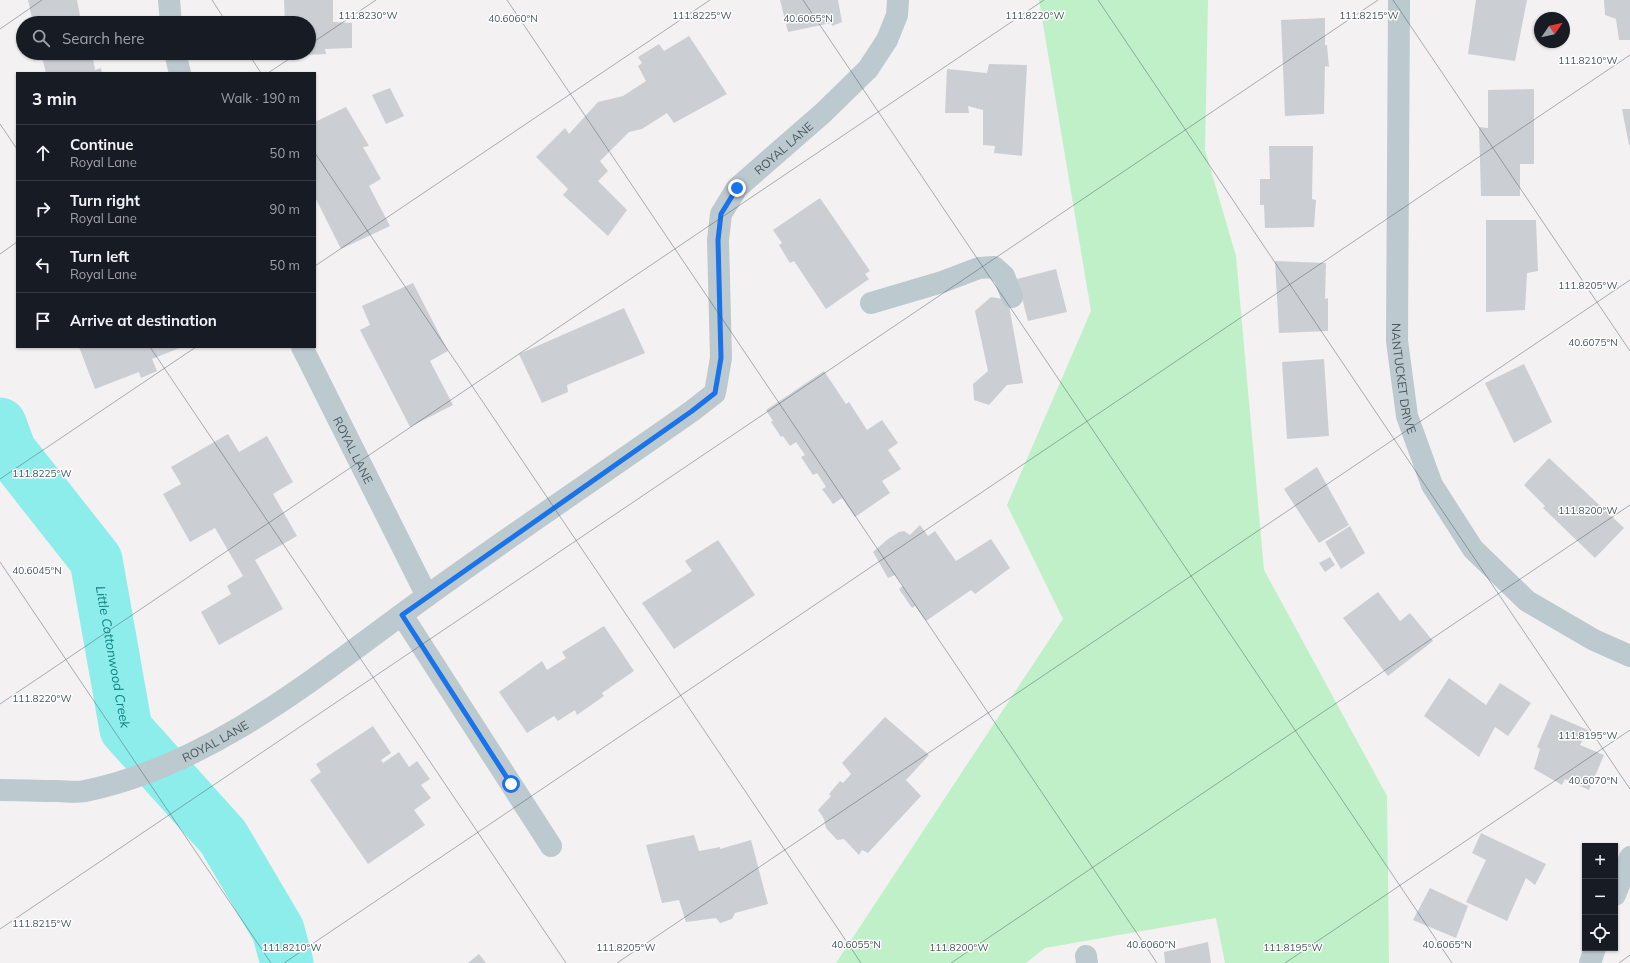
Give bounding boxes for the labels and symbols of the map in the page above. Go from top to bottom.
text: 111.8230°W [338,9,398,22]
text: 111.8225°W [672,9,732,22]
text: 111.8220°W [1005,9,1065,22]
text: 111.8215°W [1339,9,1399,22]
text: 40.6060°N [488,12,538,25]
text: 40.6065°N [783,12,833,25]
north arrow [1534,12,1570,48]
text: 111.8210°W [1558,54,1618,67]
street label: ROYAL LANE [751,118,816,177]
route end [728,179,746,197]
text: 111.8205°W [1558,279,1618,292]
street label: NANTUCKET DRIVE [1389,323,1420,436]
text: 40.6075°N [1568,336,1618,349]
street label: ROYAL LANE [330,414,377,486]
text: 111.8225°W [12,467,72,480]
text: 111.8200°W [1558,504,1618,517]
text: 40.6045°N [12,564,62,577]
water label: Little Cottonwood Creek [93,584,134,730]
text: 111.8220°W [12,692,72,705]
street label: ROYAL LANE [179,717,251,765]
text: 111.8195°W [1558,729,1618,742]
text: 40.6070°N [1568,774,1618,787]
route start [502,775,520,793]
text: 111.8215°W [12,917,72,930]
text: 40.6055°N [831,938,881,951]
text: 40.6060°N [1126,938,1176,951]
text: 40.6065°N [1422,938,1472,951]
text: 111.8210°W [262,941,322,954]
text: 111.8205°W [596,941,656,954]
text: 111.8200°W [929,941,989,954]
text: 111.8195°W [1263,941,1323,954]

